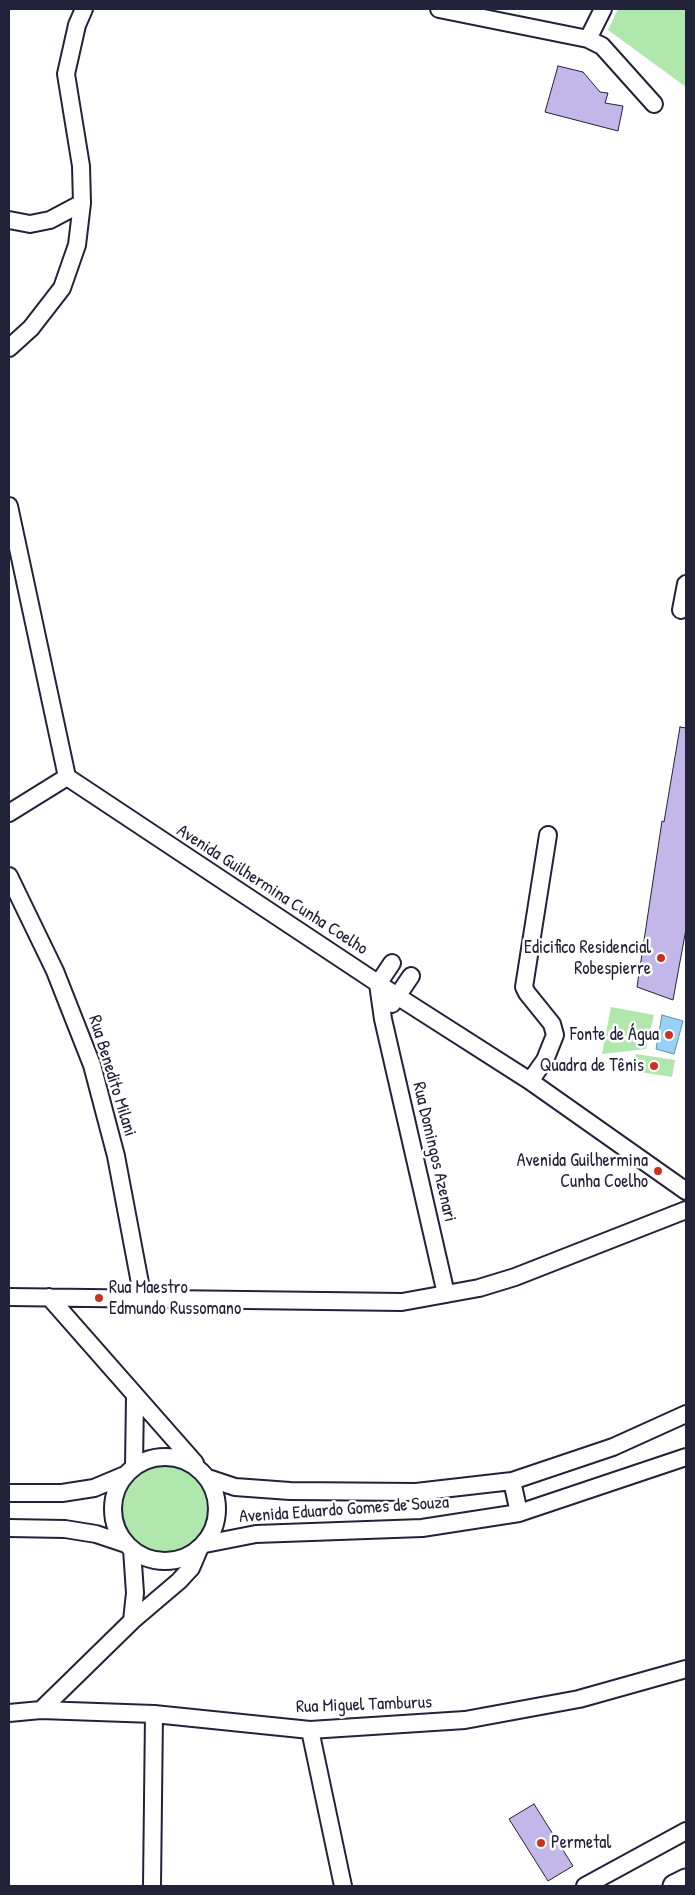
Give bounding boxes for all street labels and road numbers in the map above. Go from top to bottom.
street label: Avenida Guilhermina Cunha Coelho [172,820,372,960]
street label: Rua Benedito Milani [83,1013,141,1139]
street label: Rua Domingos Azenari [407,1080,461,1224]
street label: Avenida Eduardo Gomes de Souza [238,1492,450,1528]
street label: Rua Miguel Tamburus [296,1692,432,1718]

